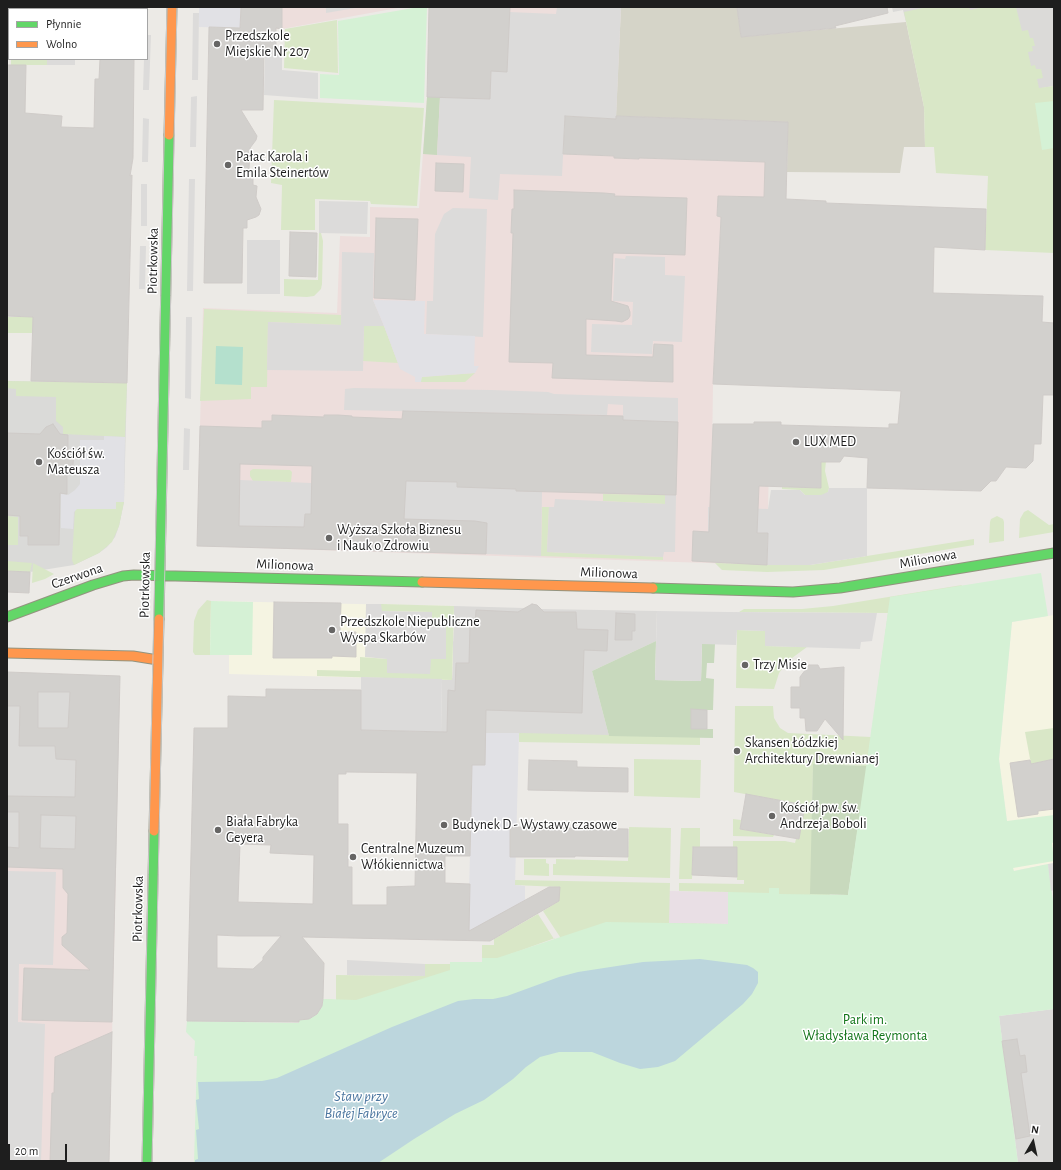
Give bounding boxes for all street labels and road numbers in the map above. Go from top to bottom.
street label: Piotrkowska [144,228,162,294]
street label: Milionowa [898,546,958,572]
street label: Piotrkowska [136,552,154,618]
street label: Milionowa [256,556,314,574]
street label: Czerwona [49,559,105,593]
street label: Milionowa [580,564,638,582]
street label: Piotrkowska [129,876,147,942]

